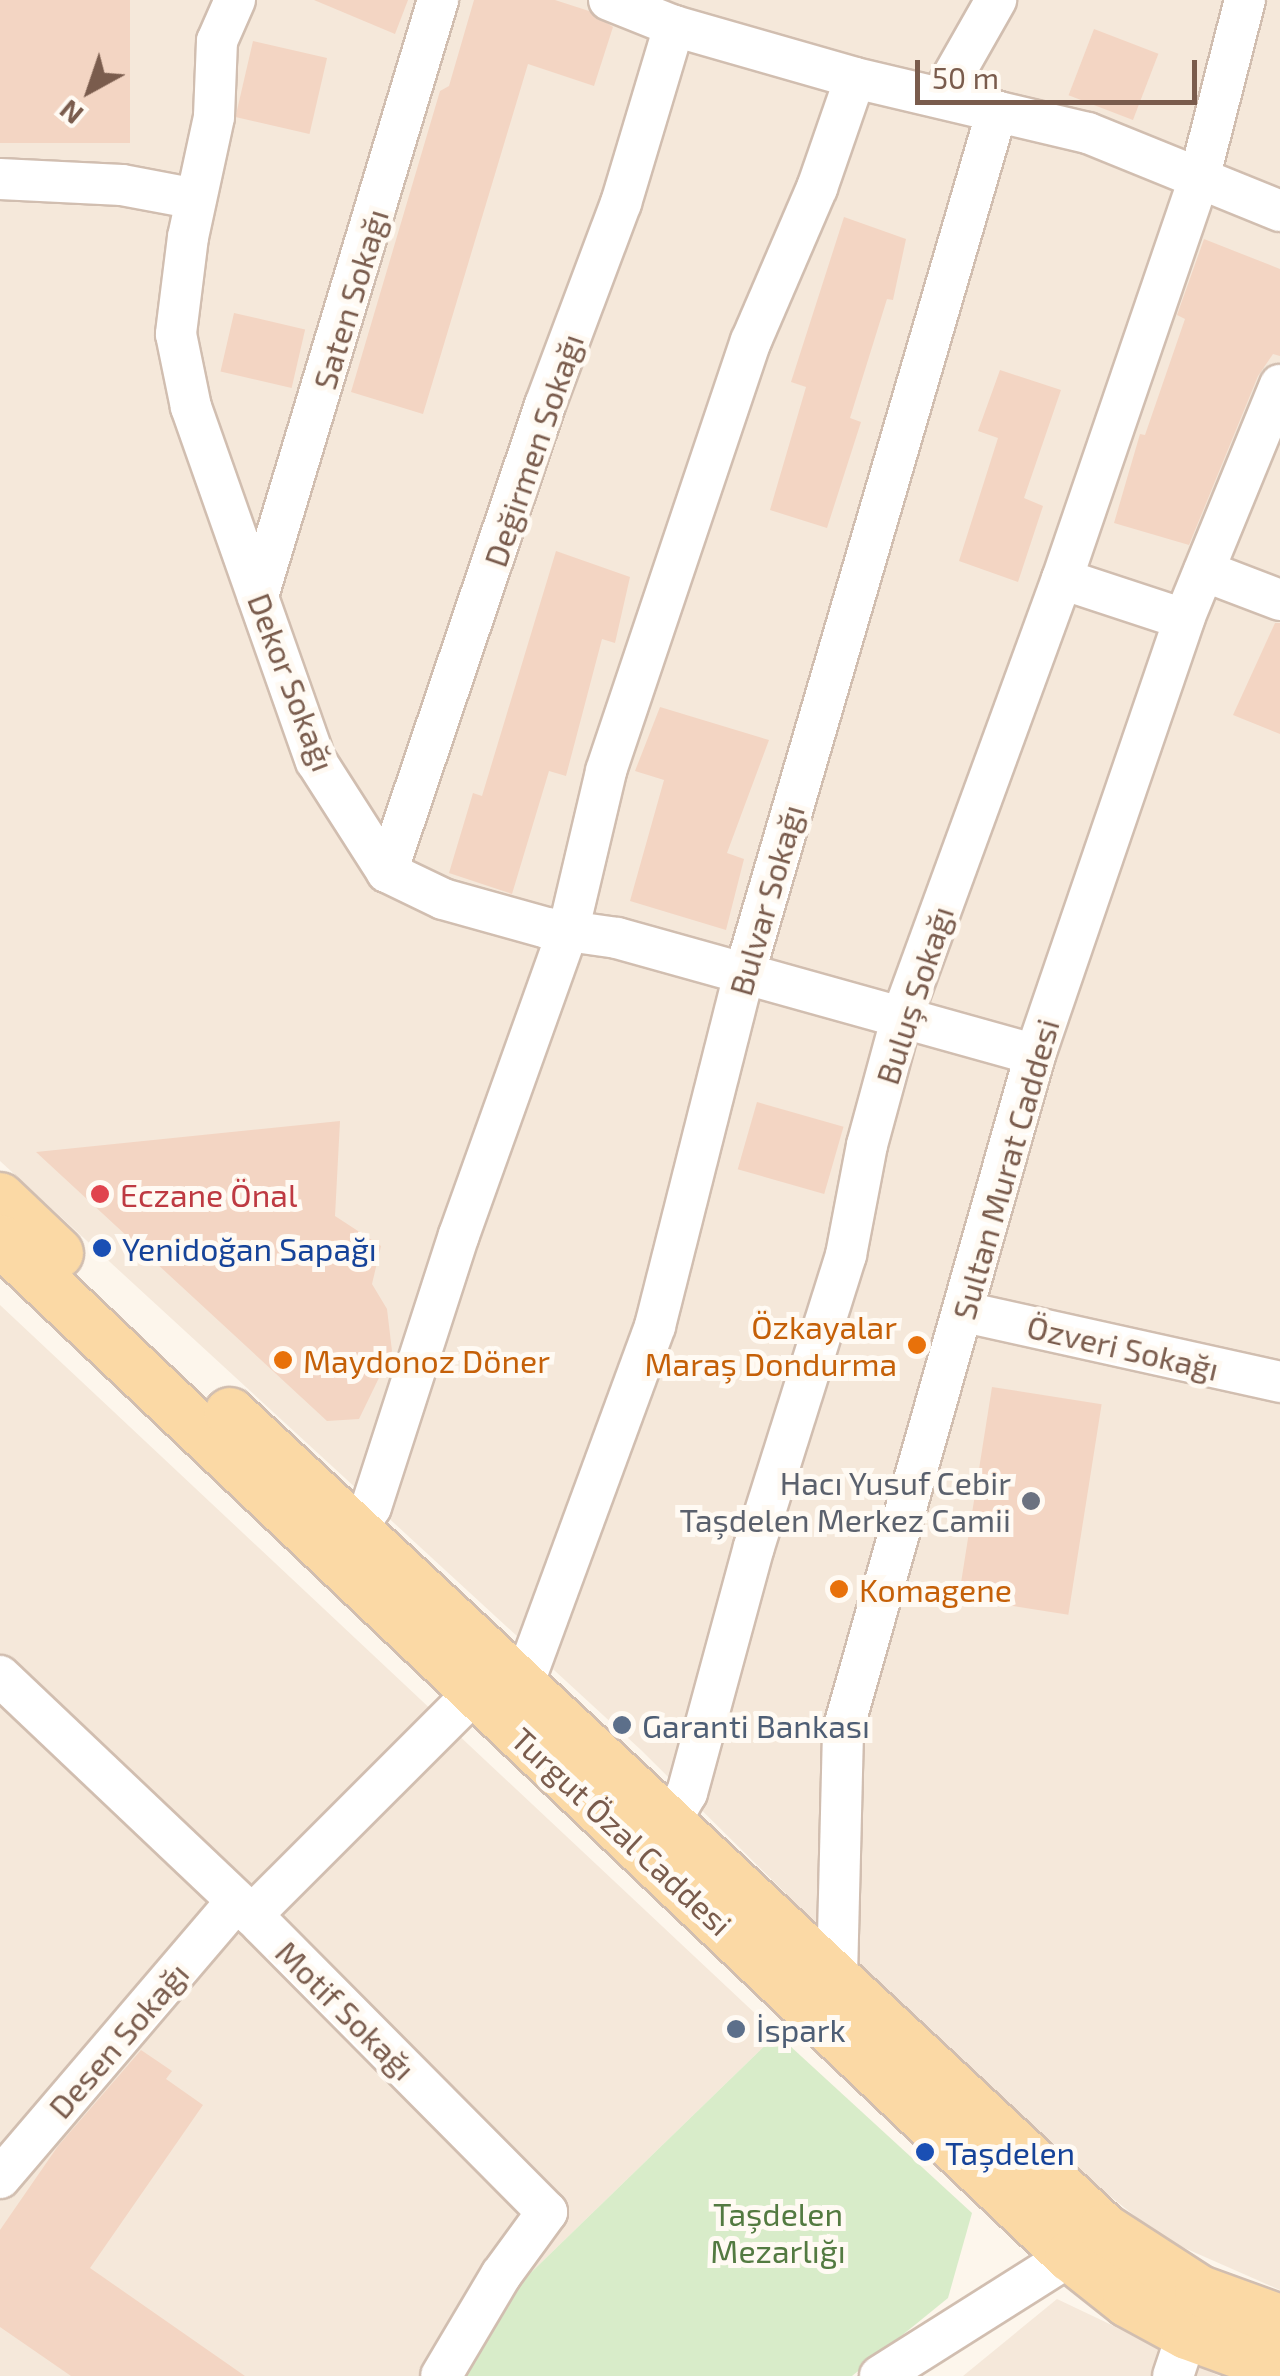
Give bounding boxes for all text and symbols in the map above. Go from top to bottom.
north arrow [40,40,140,140]
scale bar [920,40,1202,102]
text: 50 m [932,59,999,95]
text: N [52,93,89,133]
street label: Saten Sokağı [304,204,396,394]
street label: Değirmen Sokağı [475,328,591,572]
street label: Dekor Sokağı [240,587,344,777]
street label: Bulvar Sokağı [720,800,812,1000]
street label: Buluş Sokağı [867,901,961,1089]
street label: Sultan Murat Caddesi [944,1014,1066,1324]
place label: Eczane Önal [120,1175,297,1213]
marker: Eczane Önal [89,1183,111,1205]
place label: Yenidoğan Sapağı [122,1229,377,1267]
marker: Yenidoğan Sapağı [91,1237,113,1259]
street label: Özveri Sokağı [1024,1306,1222,1388]
place label: Özkayalar Maraş Dondurma [645,1308,897,1383]
marker: Özkayalar Maraş Dondurma [906,1334,928,1356]
place label: Maydonoz Döner [303,1341,550,1379]
marker: Maydonoz Döner [272,1349,294,1371]
place label: Hacı Yusuf Cebir Taşdelen Merkez Camii [679,1464,1011,1539]
marker: Hacı Yusuf Cebir Taşdelen Merkez Camii [1020,1490,1042,1512]
place label: Komagene [859,1570,1012,1608]
marker: Komagene [828,1578,850,1600]
place label: Garanti Bankası [642,1706,870,1744]
marker: Garanti Bankası [611,1714,633,1736]
street label: Turgut Özal Caddesi [504,1719,740,1943]
street label: Motif Sokağı [268,1932,424,2088]
street label: Desen Sokağı [40,1954,196,2126]
place label: İspark [756,2010,846,2048]
marker: İspark [725,2018,747,2040]
place label: Taşdelen [945,2133,1075,2171]
marker: Taşdelen [914,2141,936,2163]
park label: Taşdelen Mezarlığı [710,2195,846,2270]

